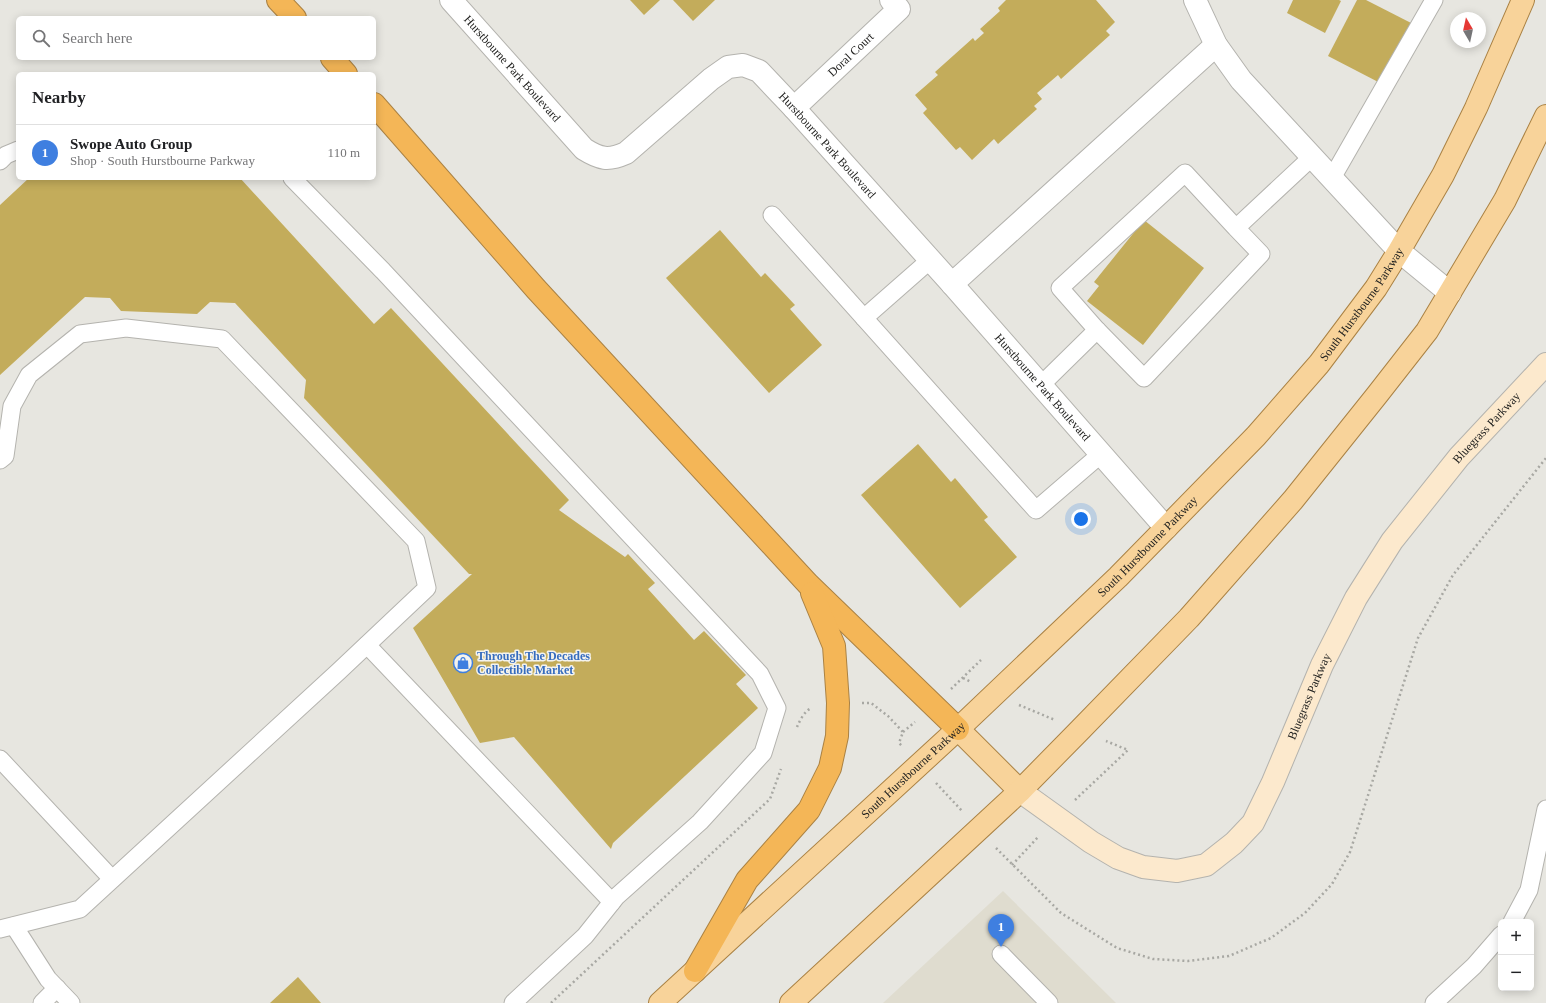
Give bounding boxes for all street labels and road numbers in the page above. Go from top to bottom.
street label: Hurstbourne Park Boulevard [461,12,563,125]
street label: Doral Court [825,29,877,79]
street label: Hurstbourne Park Boulevard [776,89,879,201]
street label: South Hurstbourne Parkway [1317,245,1407,364]
street label: Hurstbourne Park Boulevard [992,331,1093,444]
street label: Bluegrass Parkway [1450,389,1523,466]
street label: South Hurstbourne Parkway [1095,493,1200,600]
street label: Bluegrass Parkway [1285,651,1334,742]
street label: South Hurstbourne Parkway [858,719,968,821]

